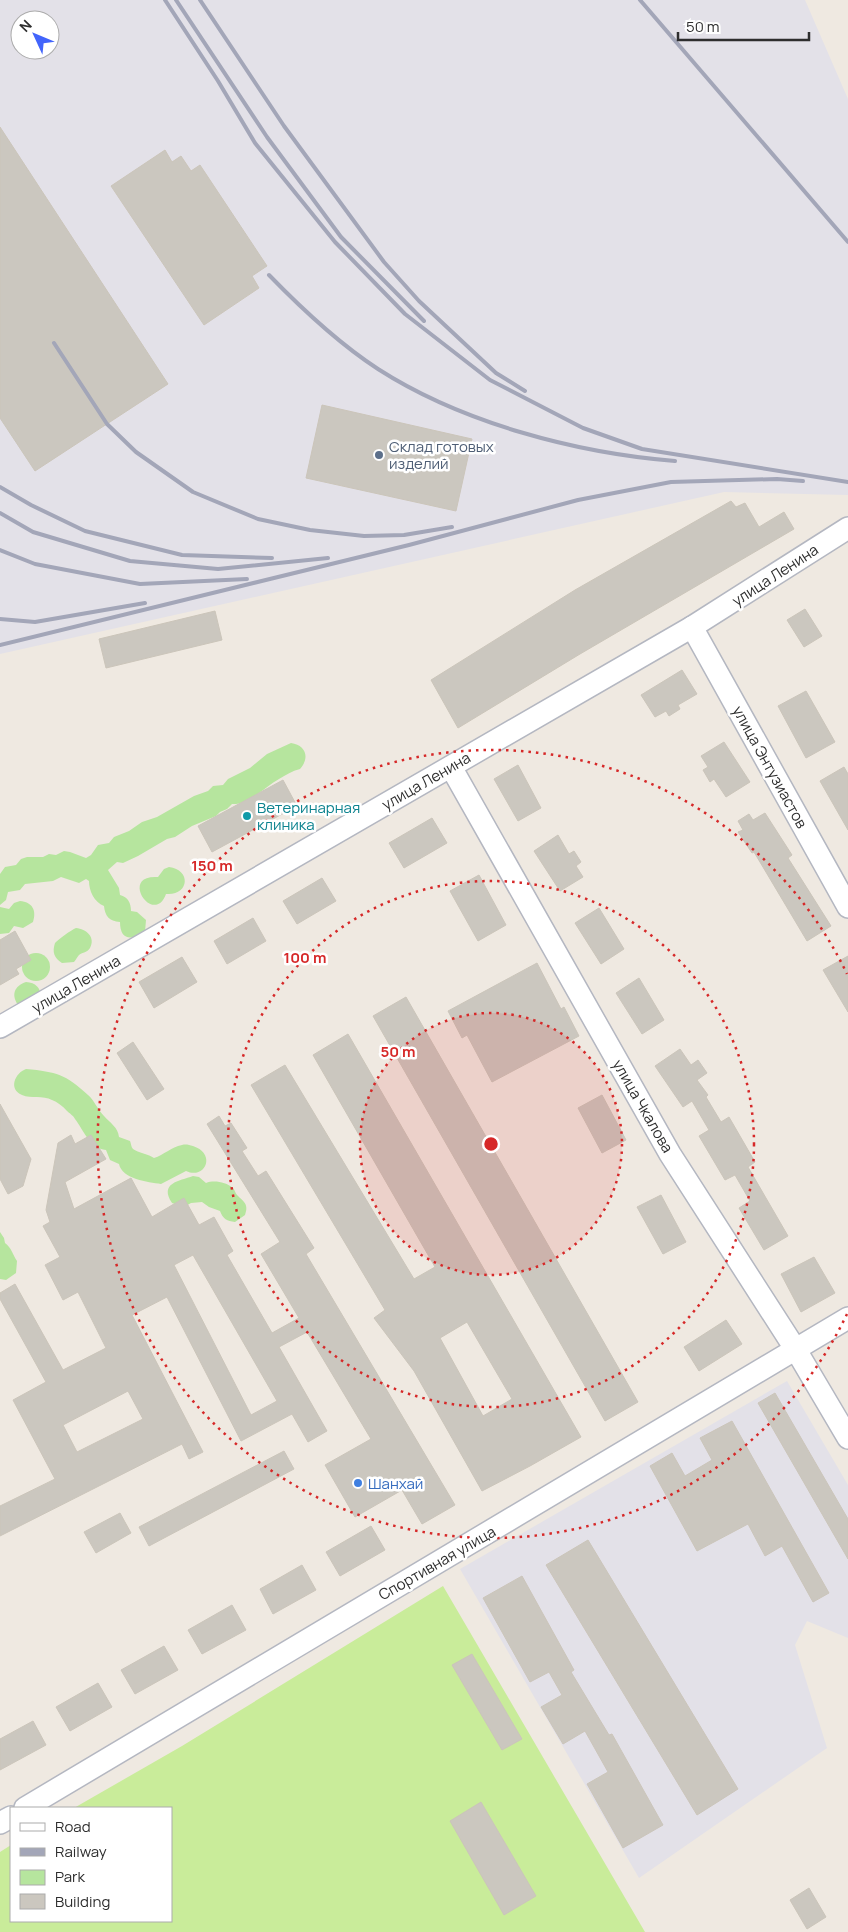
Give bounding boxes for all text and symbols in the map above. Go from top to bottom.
north arrow [10,10,60,60]
scale bar [678,10,809,42]
text: N [15,15,36,36]
text: 50 m [686,16,720,37]
place label: Склад готовых изделий [389,436,494,474]
marker: Склад готовых изделий [373,449,385,461]
street label: улица Ленина [728,539,822,611]
street label: улица Энтузиастов [728,702,812,832]
street label: улица Ленина [378,747,474,815]
place label: Ветеринарная клиника [257,797,360,835]
marker: Ветеринарная клиника [241,810,253,822]
text: 150 m [191,855,233,876]
text: 100 m [284,947,326,968]
street label: улица Ленина [28,950,124,1018]
text: 50 m [380,1041,416,1062]
street label: улица Чкалова [608,1055,678,1157]
centre of rings [482,1135,500,1153]
place label: Шанхай [368,1473,423,1494]
marker: Шанхай [352,1477,364,1489]
street label: Спортивная улица [375,1521,499,1605]
legend [10,1807,172,1922]
text: Road [55,1816,91,1837]
text: Railway [55,1841,107,1862]
text: Park [55,1866,85,1887]
text: Building [55,1891,110,1912]

